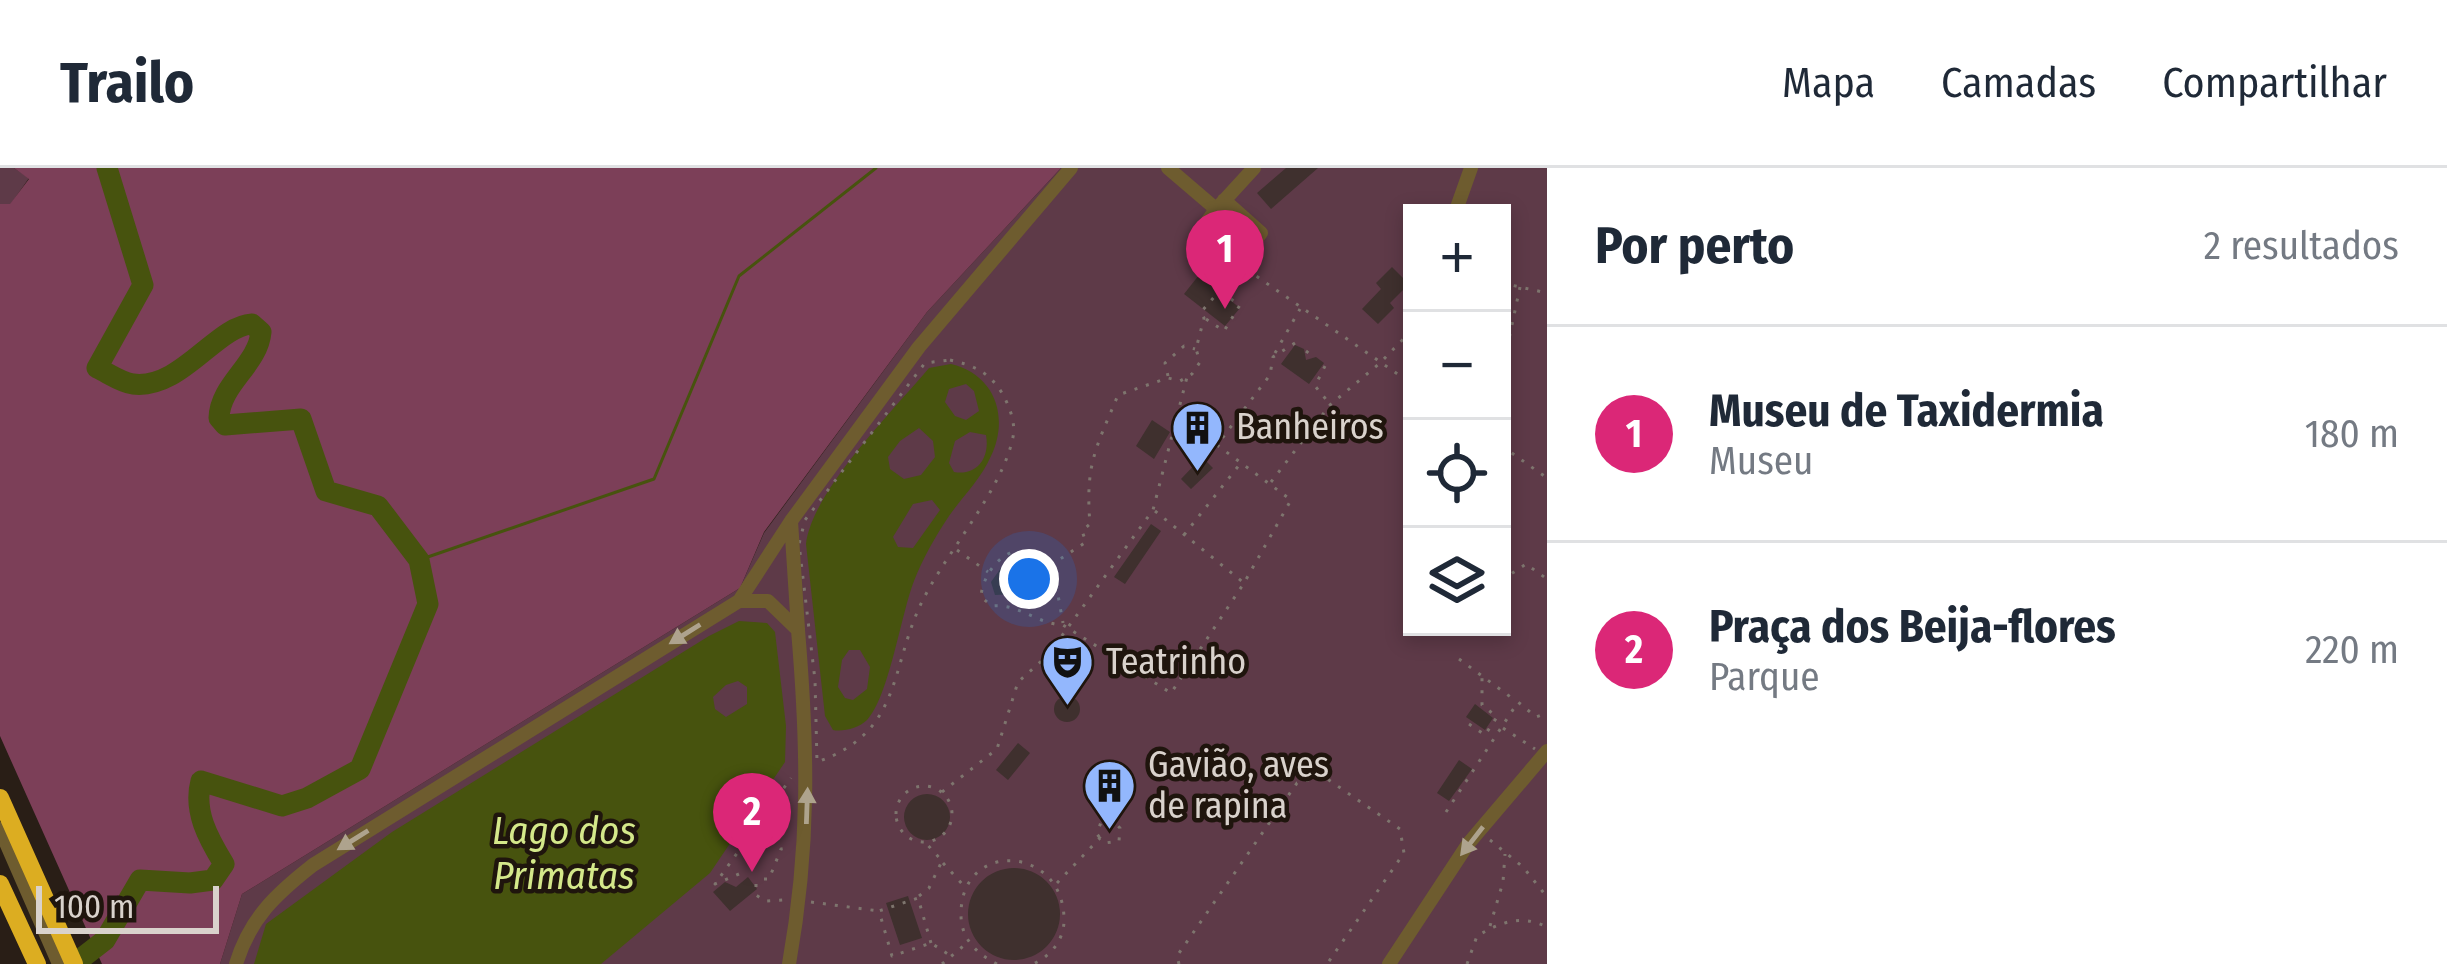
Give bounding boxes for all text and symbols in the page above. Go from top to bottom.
text: Trailo [60,49,194,117]
text: Mapa [1782,58,1875,108]
text: Camadas [1941,58,2096,108]
text: Compartilhar [2162,58,2387,108]
map controls [1403,204,1511,636]
button: + [1403,204,1511,312]
pin: 1 [1186,210,1264,309]
text: Por perto [1595,215,1794,277]
text: 2 resultados [2204,223,2399,269]
button: − [1403,312,1511,420]
text: Museu de Taxidermia [1709,384,2104,438]
building icon: Banheiros [1169,399,1225,473]
place label: Banheiros [1236,405,1384,449]
text: 1 [1626,411,1642,457]
text: 180 m [2305,411,2399,457]
button: locate [1403,420,1511,528]
text: Museu [1709,438,1813,484]
button: layers [1403,528,1511,636]
your location [999,549,1059,609]
text: Praça dos Beija-flores [1709,600,2116,654]
one-way arrow [668,623,702,644]
text: 2 [1625,627,1643,673]
text: 220 m [2305,627,2399,673]
theatre icon: Teatrinho [1039,634,1095,708]
place label: Teatrinho [1106,640,1246,684]
text: Parque [1709,654,1820,700]
place label: Gavião, aves de rapina [1148,743,1329,828]
building icon: Gavião, aves de rapina [1081,758,1137,832]
pin: 2 [713,773,791,872]
one-way arrow [798,786,817,824]
water label: Lago dos Primatas [492,808,636,899]
one-way arrow [1460,825,1485,856]
one-way arrow [337,828,370,850]
scale bar [36,880,219,933]
text: 100 m [54,887,134,927]

